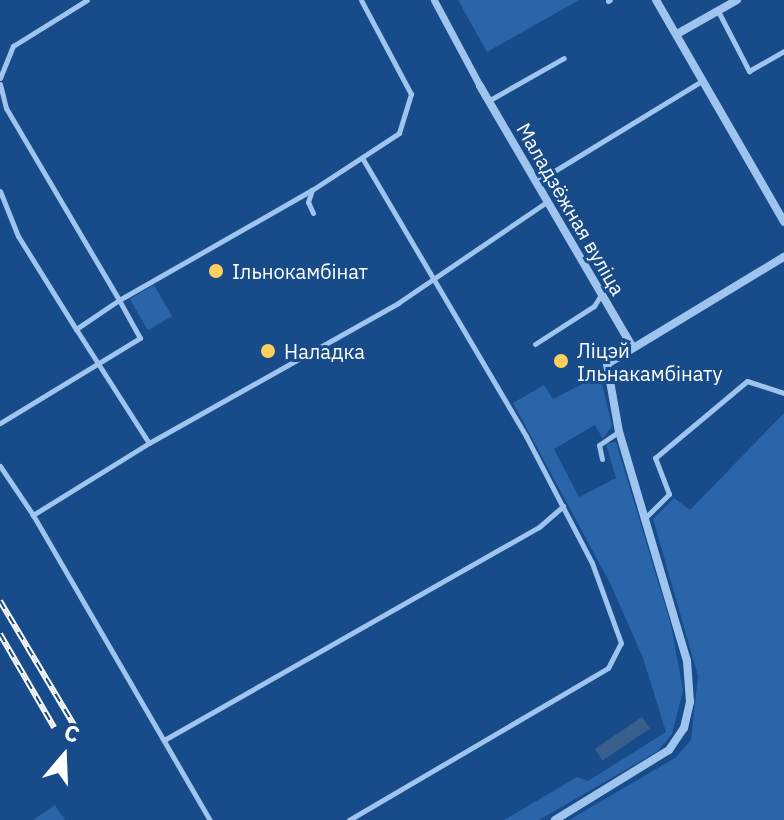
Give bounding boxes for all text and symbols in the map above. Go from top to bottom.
street label: Маладзёжная вуліца [512,119,630,299]
place label: Ільнокамбінат [232,259,368,283]
marker: Ільнокамбінат [207,262,225,280]
place label: Ліцэй Ільнакамбінату [577,338,723,385]
place label: Наладка [284,339,365,363]
marker: Наладка [259,342,277,360]
marker: Ліцэй Ільнакамбінату [552,352,570,370]
north arrow [24,716,104,796]
text: С [60,717,83,749]

